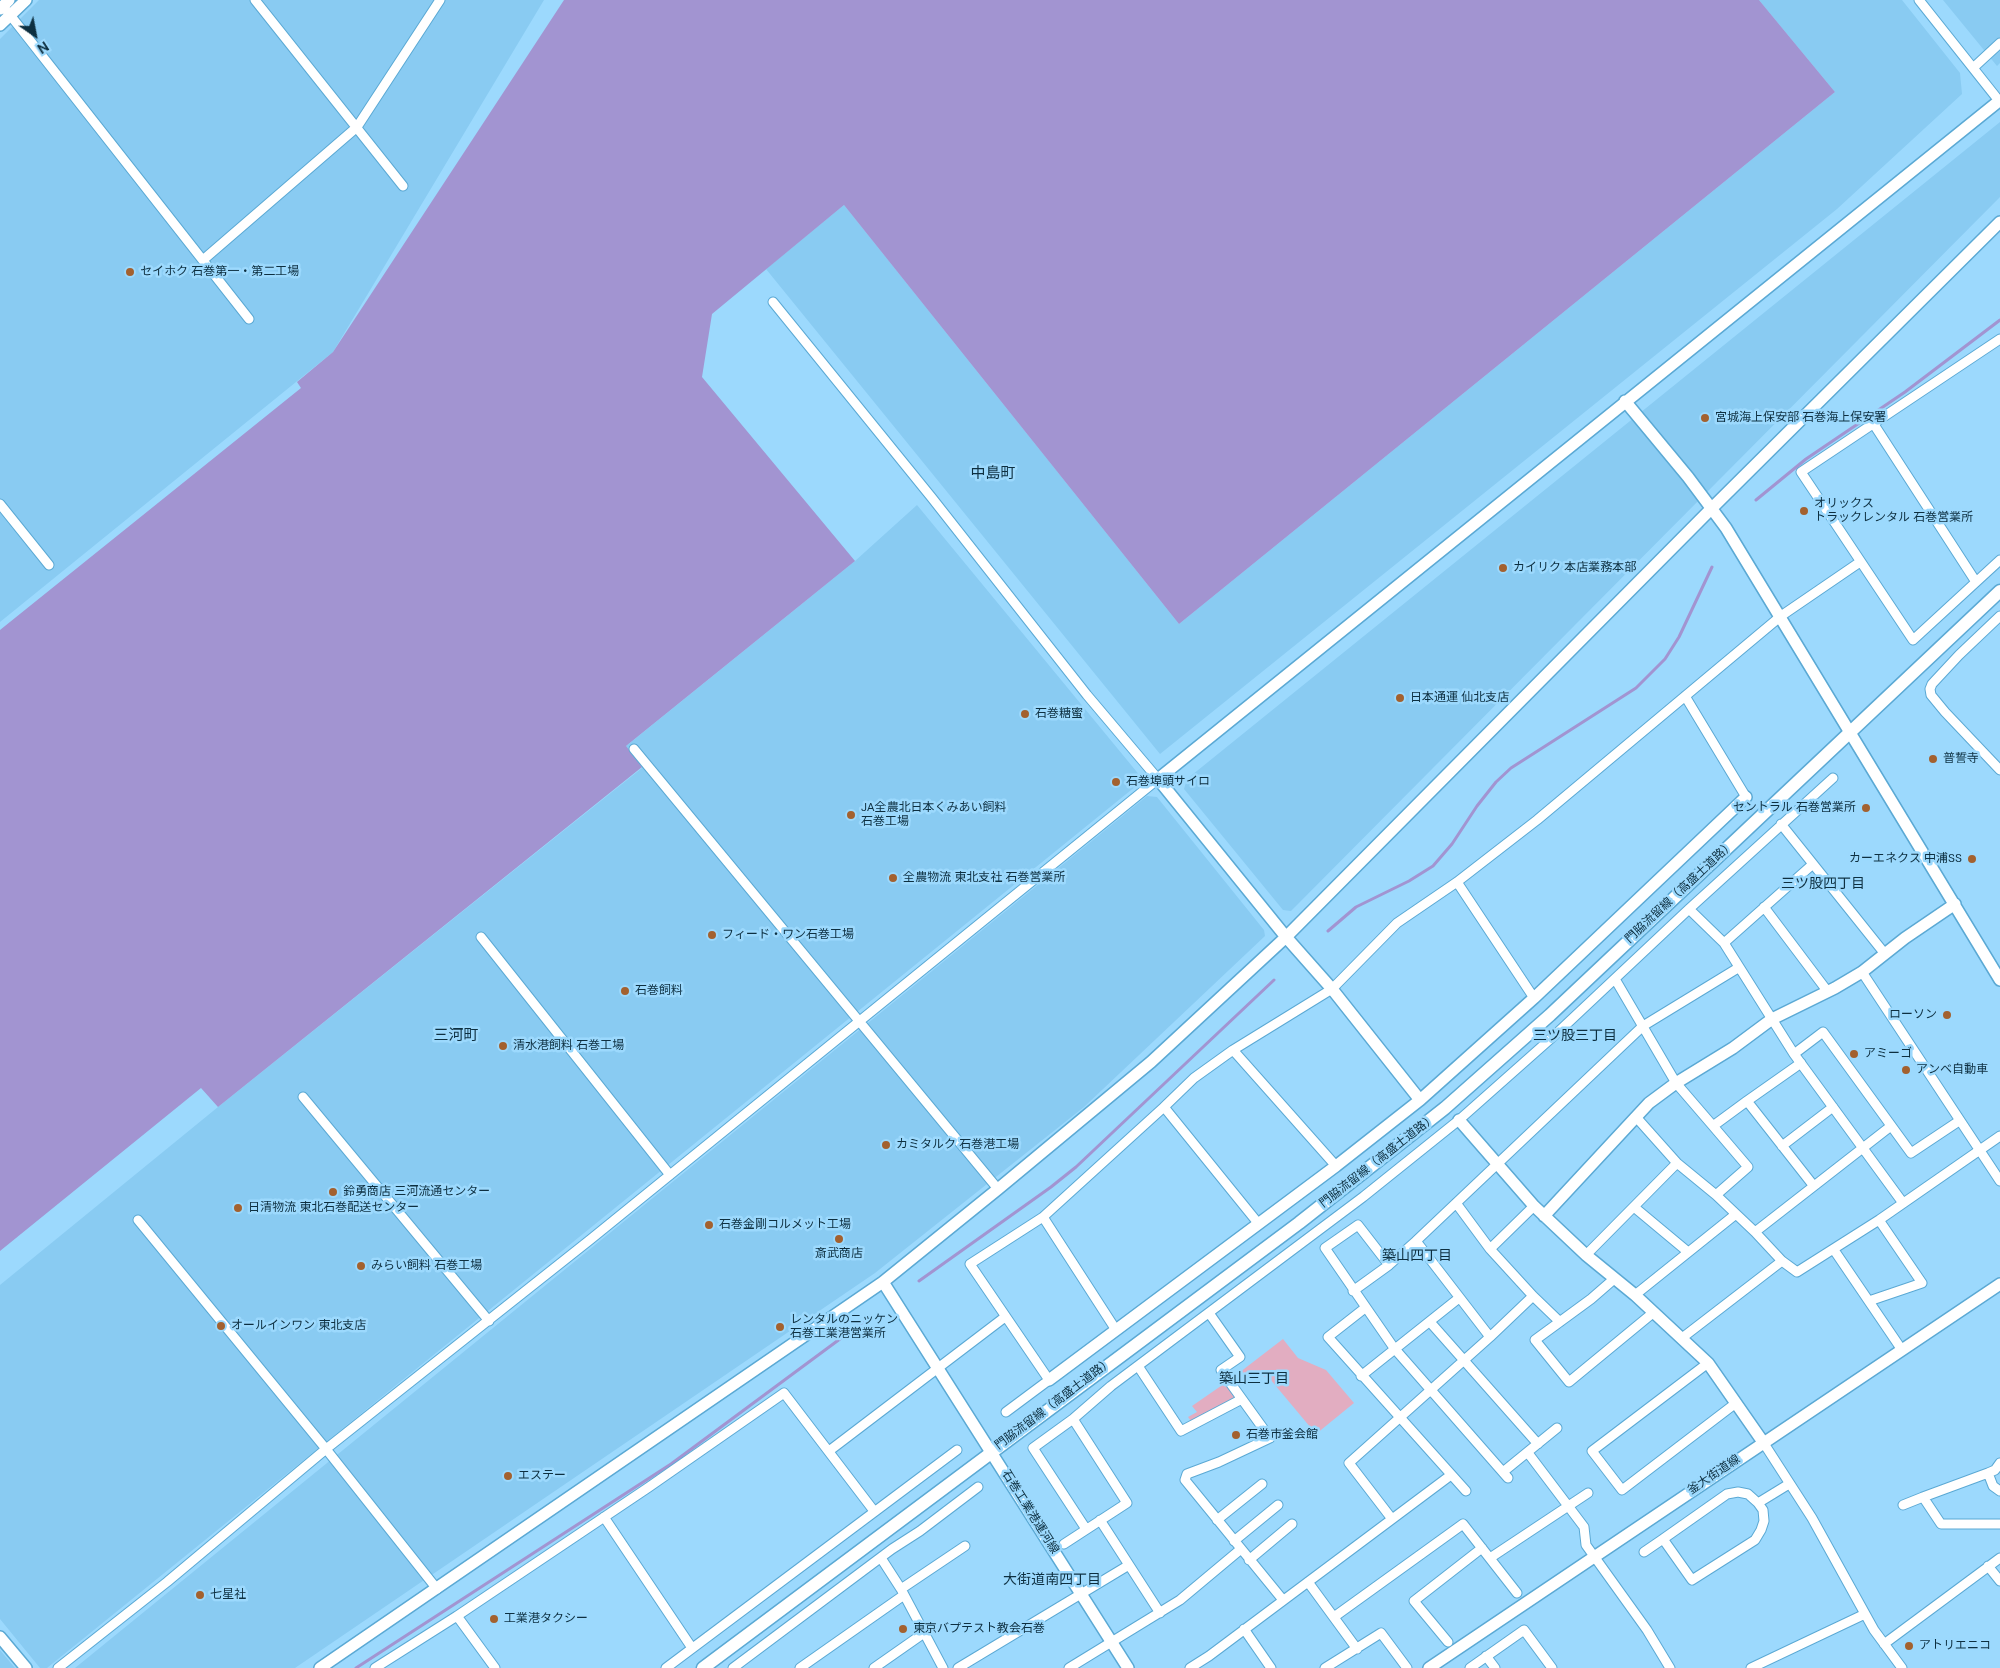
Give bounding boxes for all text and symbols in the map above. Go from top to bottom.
north arrow [10,10,60,60]
text: N [34,37,52,58]
place label: セイホク 石巻第一・第二工場 [140,265,299,279]
marker: セイホク 石巻第一・第二工場 [124,266,136,278]
place label: 宮城海上保安部 石巻海上保安署 [1715,411,1886,425]
marker: 宮城海上保安部 石巻海上保安署 [1699,412,1711,424]
district label: 中島町 [971,465,1015,483]
place label: オリックス トラックレンタル 石巻営業所 [1814,497,1973,525]
marker: オリックス トラックレンタル 石巻営業所 [1798,505,1810,517]
place label: カイリク 本店業務本部 [1513,561,1636,575]
marker: カイリク 本店業務本部 [1497,562,1509,574]
place label: 日本通運 仙北支店 [1410,691,1509,705]
marker: 日本通運 仙北支店 [1394,692,1406,704]
place label: 石巻糖蜜 [1035,707,1083,721]
marker: 石巻糖蜜 [1019,708,1031,720]
place label: 普誓寺 [1943,752,1979,766]
marker: 普誓寺 [1927,753,1939,765]
place label: 石巻埠頭サイロ [1126,775,1210,789]
marker: 石巻埠頭サイロ [1110,776,1122,788]
place label: JA全農北日本くみあい飼料 石巻工場 [861,801,1007,829]
place label: セントラル 石巻営業所 [1733,801,1856,815]
marker: セントラル 石巻営業所 [1860,802,1872,814]
marker: JA全農北日本くみあい飼料 石巻工場 [845,809,857,821]
street label: 門脇流留線（高盛土道路） [1622,838,1738,946]
place label: カーエネクス 中浦SS [1849,852,1962,866]
marker: カーエネクス 中浦SS [1966,853,1978,865]
place label: 全農物流 東北支社 石巻営業所 [903,871,1065,885]
marker: 全農物流 東北支社 石巻営業所 [887,872,899,884]
district label: 三ツ股四丁目 [1781,876,1865,892]
place label: フィード・ワン石巻工場 [722,928,854,942]
marker: フィード・ワン石巻工場 [706,929,718,941]
place label: 石巻飼料 [635,984,683,998]
marker: 石巻飼料 [619,985,631,997]
place label: ローソン [1889,1008,1937,1022]
marker: ローソン [1941,1009,1953,1021]
district label: 三河町 [434,1027,478,1045]
district label: 三ツ股三丁目 [1533,1028,1617,1044]
place label: 清水港飼料 石巻工場 [513,1039,624,1053]
marker: 清水港飼料 石巻工場 [497,1040,509,1052]
place label: アミーゴ [1864,1047,1912,1061]
marker: アミーゴ [1848,1048,1860,1060]
place label: アンベ自動車 [1916,1063,1988,1077]
marker: アンベ自動車 [1900,1064,1912,1076]
street label: 門脇流留線（高盛土道路） [1317,1111,1439,1211]
place label: カミタルク 石巻港工場 [896,1138,1019,1152]
marker: カミタルク 石巻港工場 [880,1139,892,1151]
place label: 鈴勇商店 三河流通センター [343,1185,490,1199]
marker: 鈴勇商店 三河流通センター [327,1186,339,1198]
place label: 日清物流 東北石巻配送センター [248,1201,419,1215]
marker: 日清物流 東北石巻配送センター [232,1202,244,1214]
place label: 石巻金剛コルメット工場 [719,1218,851,1232]
marker: 石巻金剛コルメット工場 [703,1219,715,1231]
marker: 斎武商店 [833,1233,845,1245]
place label: 斎武商店 [815,1247,863,1261]
district label: 築山四丁目 [1382,1248,1452,1264]
place label: みらい飼料 石巻工場 [371,1259,482,1273]
marker: みらい飼料 石巻工場 [355,1260,367,1272]
place label: レンタルのニッケン 石巻工業港営業所 [790,1313,898,1341]
place label: オールインワン 東北支店 [231,1319,366,1333]
marker: オールインワン 東北支店 [215,1320,227,1332]
marker: レンタルのニッケン 石巻工業港営業所 [774,1321,786,1333]
street label: 門脇流留線（高盛土道路） [992,1355,1116,1453]
district label: 築山三丁目 [1219,1371,1289,1387]
place label: 石巻市釜会館 [1246,1428,1318,1442]
marker: 石巻市釜会館 [1230,1429,1242,1441]
street label: 釜大街道線 [1685,1452,1743,1498]
street label: 石巻工業港運河線 [998,1467,1062,1557]
place label: エステー [518,1469,566,1483]
marker: エステー [502,1470,514,1482]
district label: 大街道南四丁目 [1003,1572,1101,1588]
place label: 七星社 [210,1588,246,1602]
marker: 七星社 [194,1589,206,1601]
place label: 工業港タクシー [504,1612,588,1626]
marker: 工業港タクシー [488,1613,500,1625]
place label: 東京バプテスト教会石巻 [913,1622,1045,1636]
marker: 東京バプテスト教会石巻 [897,1623,909,1635]
place label: アトリエニコ [1919,1639,1991,1653]
marker: アトリエニコ [1903,1640,1915,1652]

